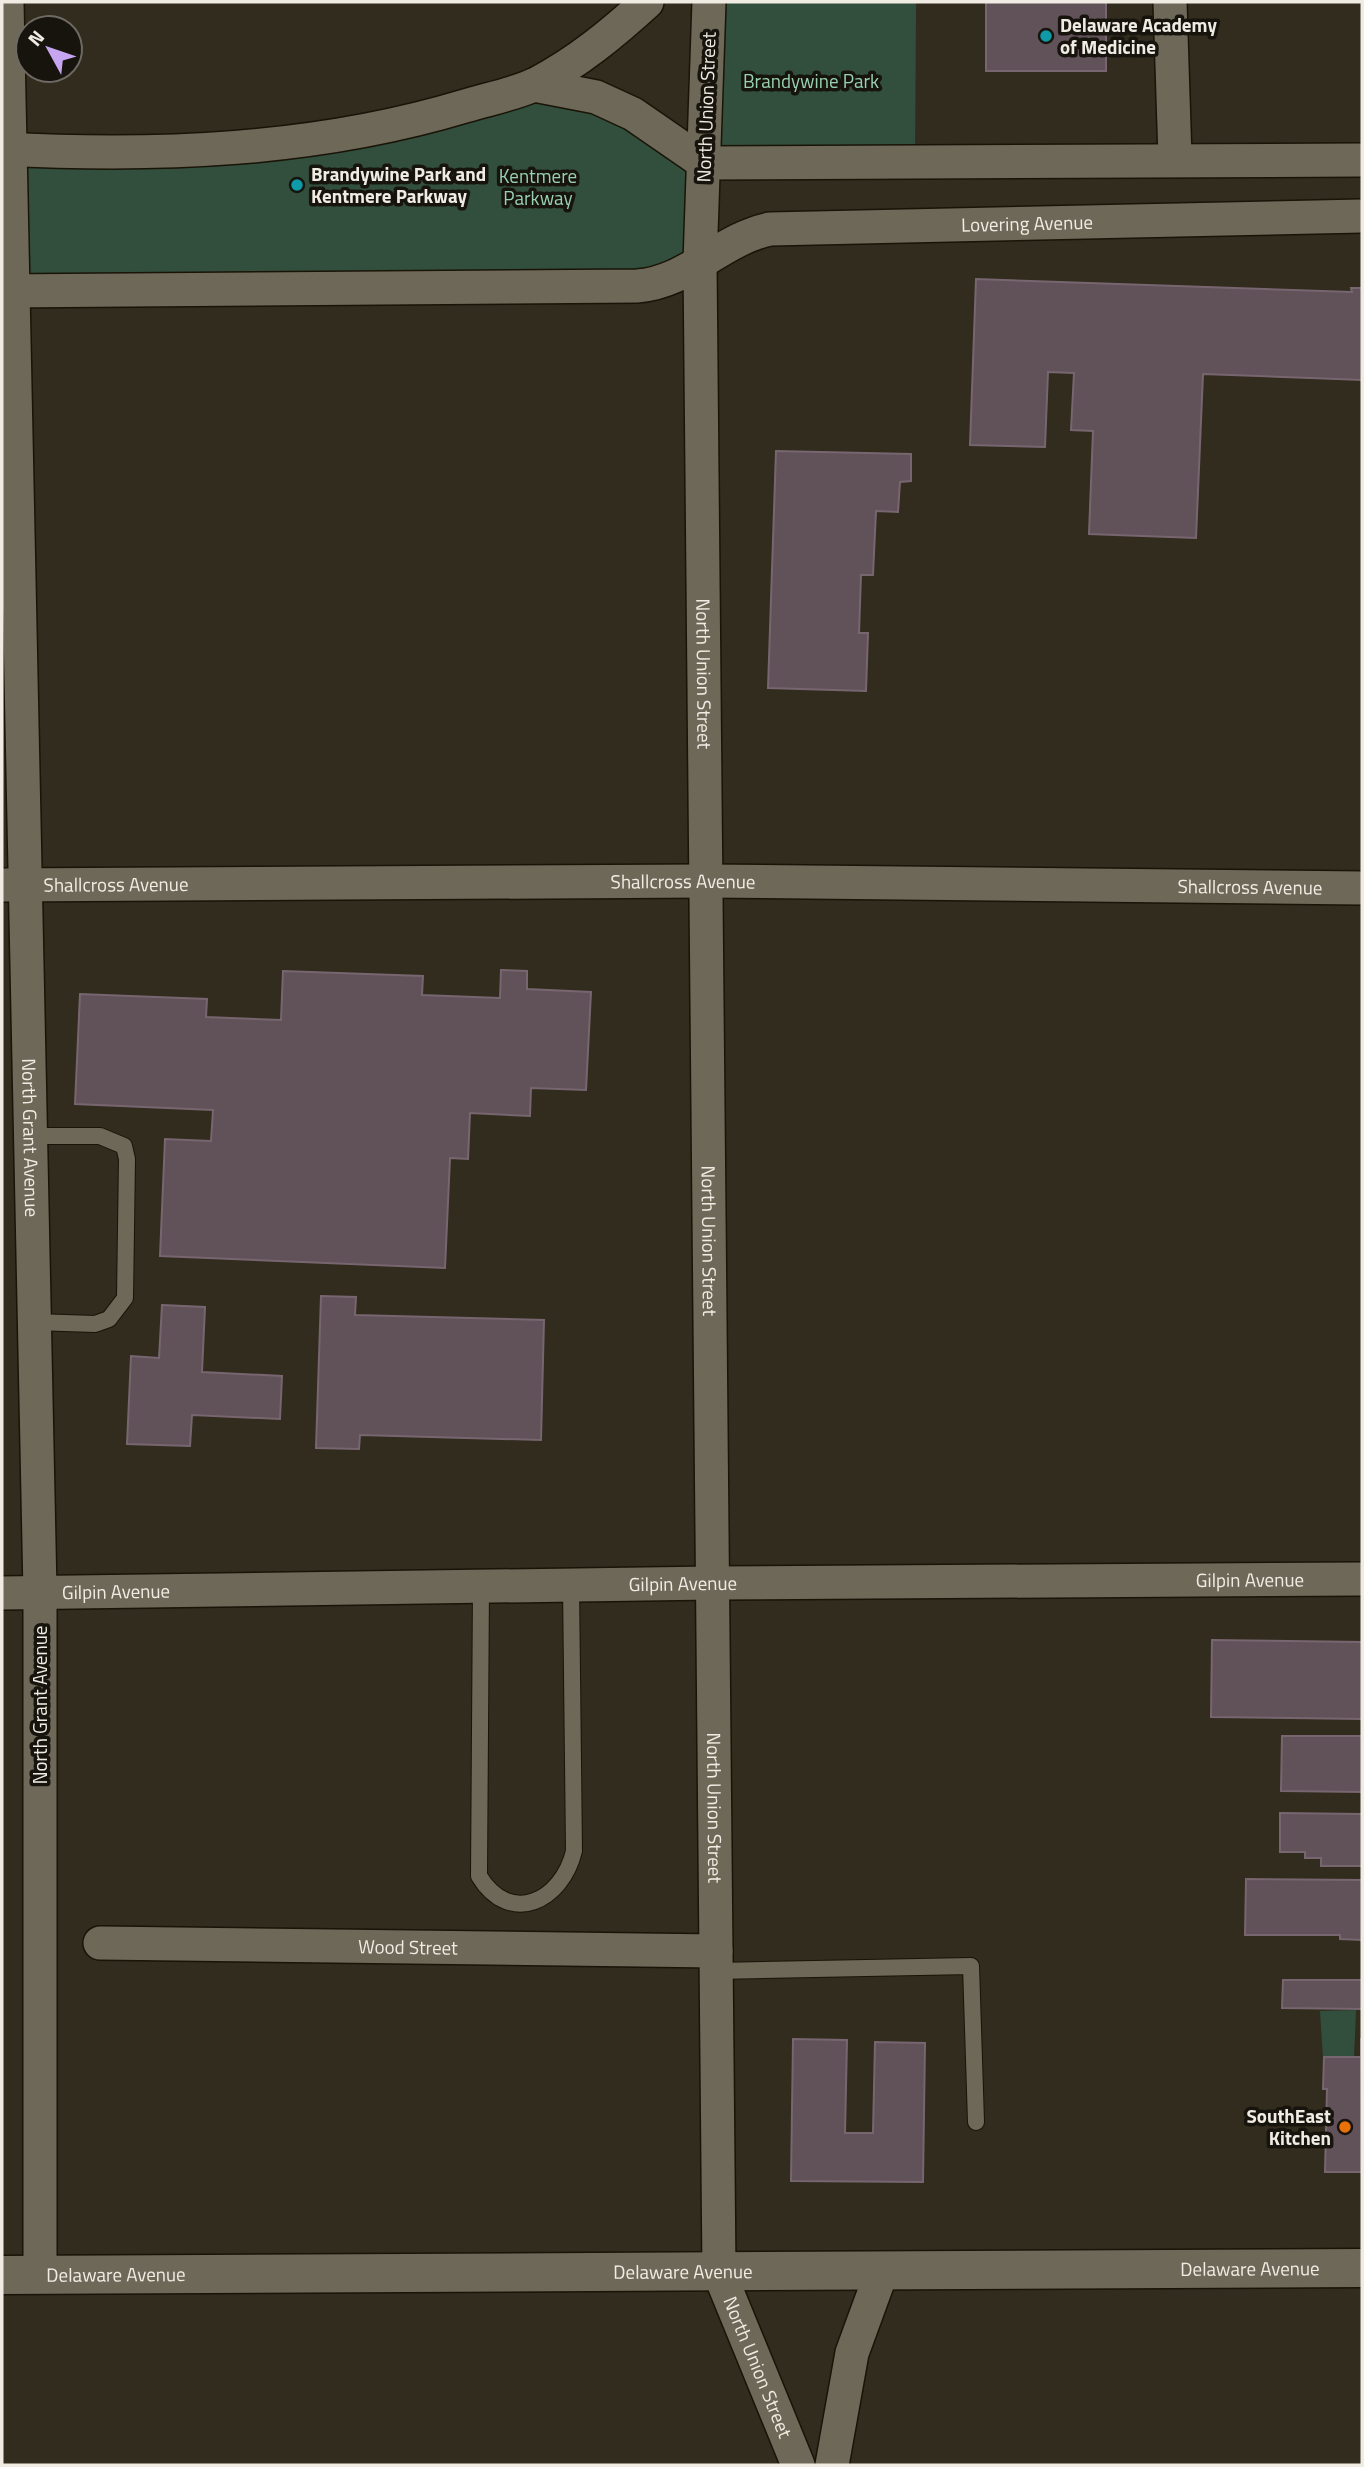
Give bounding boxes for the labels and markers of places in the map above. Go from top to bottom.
place label: Delaware Academy of Medicine [1060,10,1217,61]
marker: Delaware Academy of Medicine [1038,28,1054,44]
place label: Brandywine Park and Kentmere Parkway [311,159,486,210]
marker: Brandywine Park and Kentmere Parkway [289,177,305,193]
place label: SouthEast Kitchen [1247,2101,1331,2152]
marker: SouthEast Kitchen [1337,2119,1353,2135]

